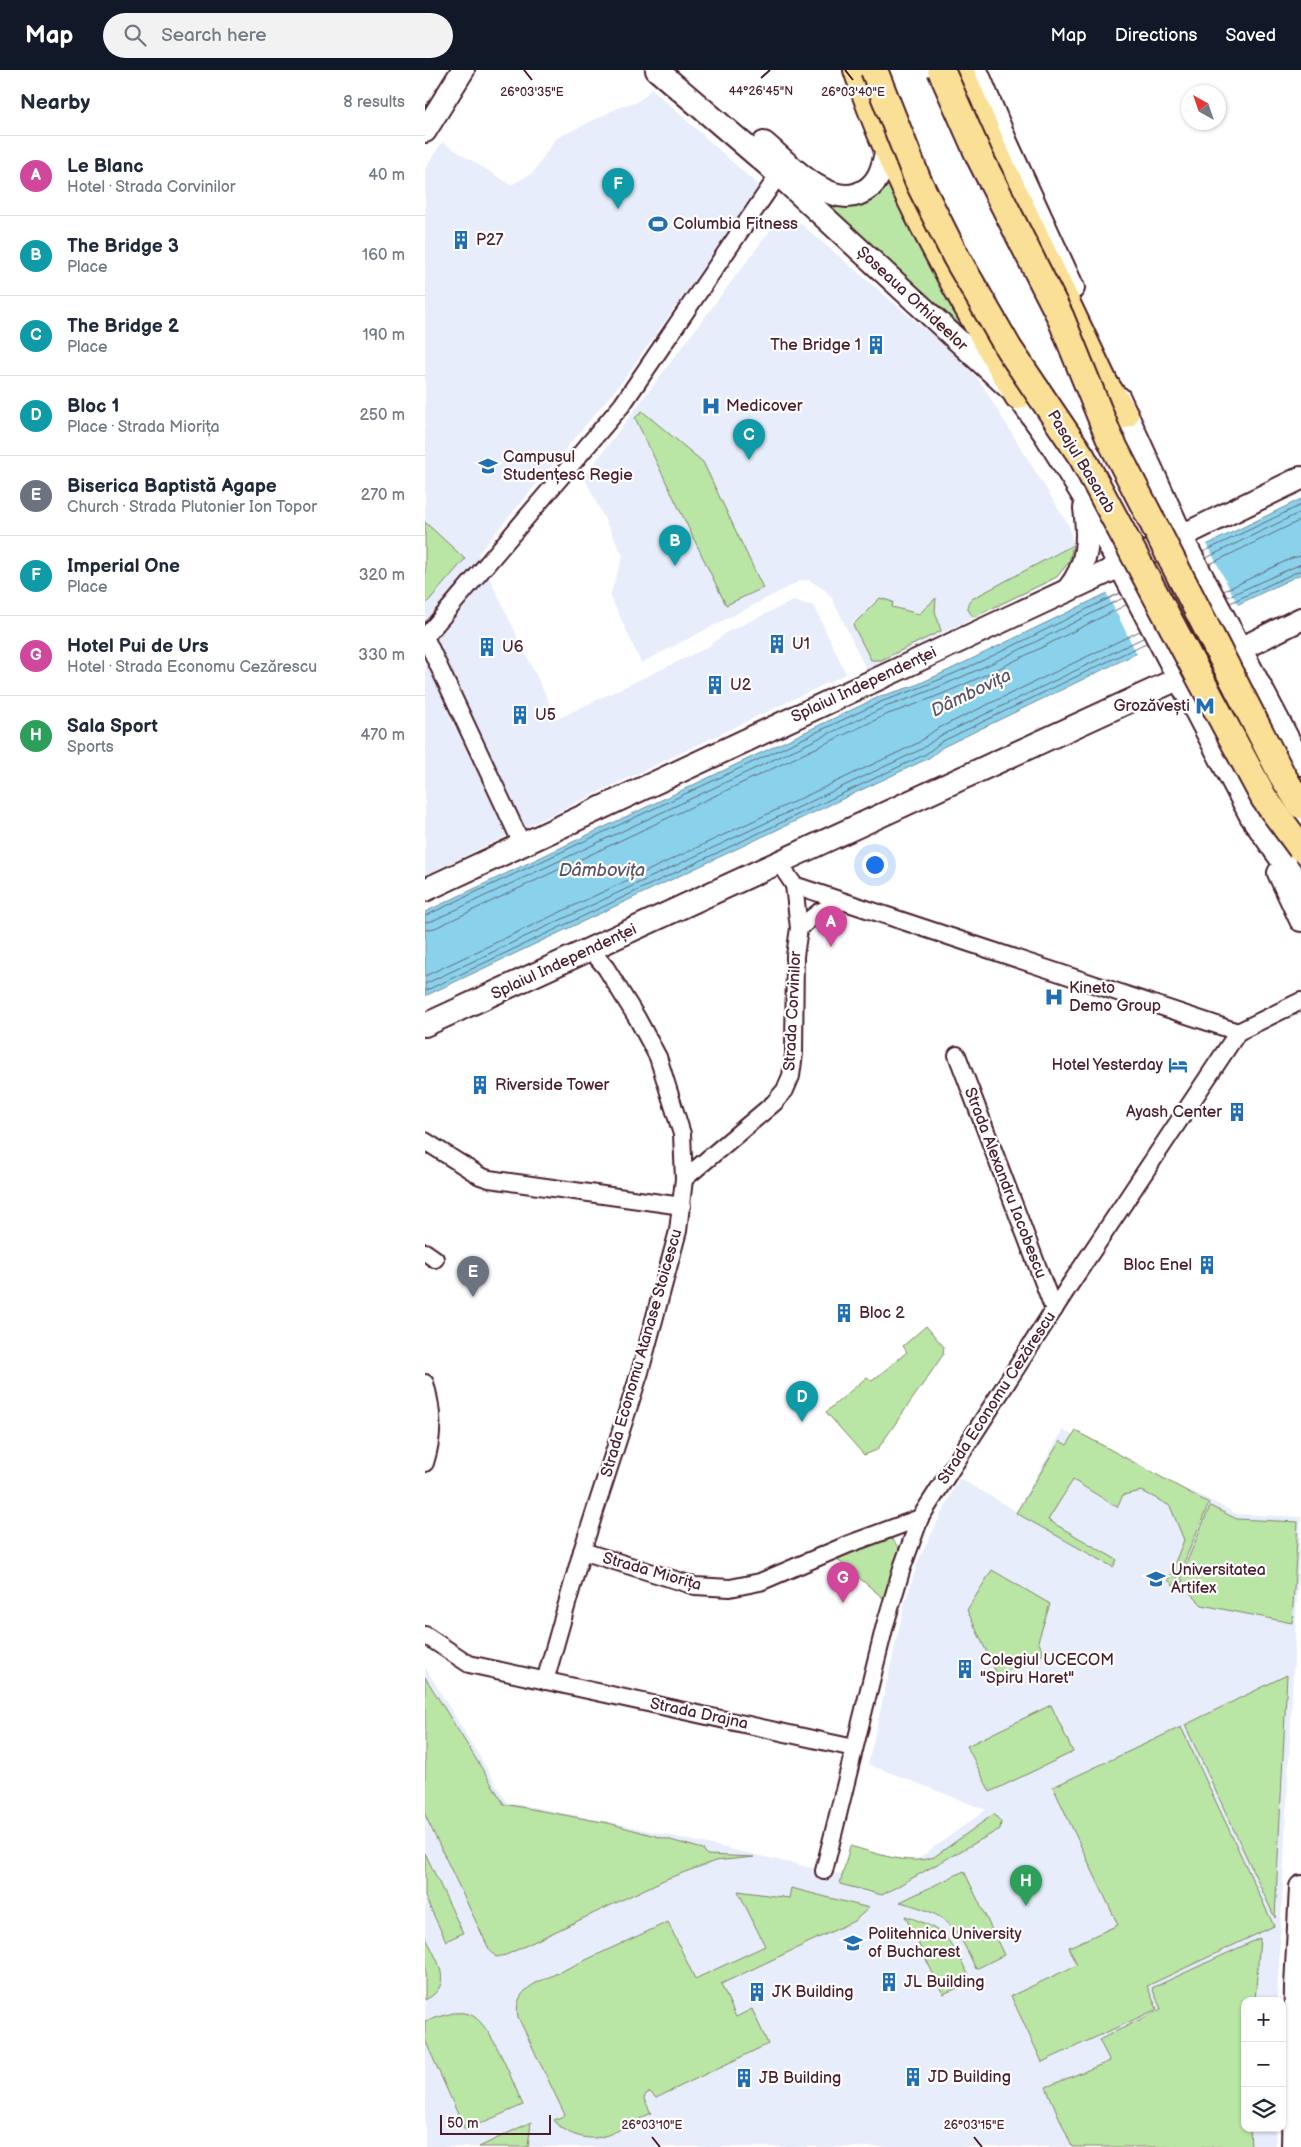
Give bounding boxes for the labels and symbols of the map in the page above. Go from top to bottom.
text: 44°26'45"N [729,84,793,99]
text: 26°03'35"E [500,85,564,100]
text: 26°03'40"E [821,85,885,100]
north arrow [1181,85,1226,130]
pin: F [602,168,634,209]
sports icon: Columbia Fitness [647,213,669,235]
place label: Columbia Fitness [673,215,798,234]
building icon: P27 [450,229,472,251]
place label: P27 [476,231,504,250]
street label: Șoseaua Orhideelor [853,243,971,355]
building icon: The Bridge 1 [865,334,887,356]
place label: The Bridge 1 [770,336,861,355]
hospital icon: Medicover [700,395,722,417]
place label: Medicover [726,397,803,416]
street label: Pasajul Basarab [1043,407,1119,517]
pin: C [733,419,765,460]
place label: Campusul Studențesc Regie [503,448,633,485]
school or university icon: Campusul Studențesc Regie [477,455,499,477]
pin: B [659,525,691,566]
building icon: U1 [766,633,788,655]
place label: U1 [792,635,810,654]
building icon: U6 [476,636,498,658]
place label: U6 [502,638,524,657]
street label: Splaiul Independenței [788,643,940,727]
water label: Dâmbovița [927,665,1015,721]
building icon: U2 [704,674,726,696]
place label: U2 [730,676,752,695]
metro station icon: Grozăvești [1194,695,1216,717]
place label: Grozăvești [1114,697,1190,716]
building icon: U5 [509,704,531,726]
place label: U5 [535,706,556,725]
your location [862,852,888,878]
water label: Dâmbovița [559,860,645,881]
pin: A [815,906,847,947]
street label: Splaiul Independenței [488,920,640,1004]
street label: Strada Corvinilor [780,950,806,1072]
place label: Kineto Demo Group [1069,979,1161,1016]
hospital icon: Kineto Demo Group [1043,986,1065,1008]
hotel icon: Hotel Yesterday [1167,1054,1189,1076]
place label: Hotel Yesterday [1051,1056,1164,1075]
building icon: Riverside Tower [469,1074,491,1096]
place label: Riverside Tower [495,1076,610,1095]
street label: Strada Alexandru Iacobescu [960,1085,1050,1281]
building icon: Ayash Center [1226,1101,1248,1123]
place label: Ayash Center [1126,1103,1222,1122]
street label: Strada Economu Atanase Stoicescu [597,1227,687,1479]
building icon: Bloc Enel [1196,1254,1218,1276]
pin: E [457,1256,489,1297]
place label: Bloc Enel [1123,1256,1192,1275]
building icon: Bloc 2 [833,1302,855,1324]
place label: Bloc 2 [859,1304,905,1323]
street label: Strada Economu Cezărescu [934,1308,1060,1488]
pin: D [786,1381,818,1422]
street label: Strada Miorița [600,1549,704,1595]
place label: Universitatea Artifex [1171,1561,1266,1598]
pin: G [827,1562,859,1603]
school or university icon: Universitatea Artifex [1145,1568,1167,1590]
place label: Colegiul UCECOM "Spiru Haret" [980,1651,1114,1688]
building icon: Colegiul UCECOM "Spiru Haret" [954,1658,976,1680]
street label: Strada Drajna [648,1694,750,1734]
pin: H [1010,1865,1042,1906]
place label: Politehnica University of Bucharest [868,1925,1023,1962]
school or university icon: Politehnica University of Bucharest [842,1932,864,1954]
building icon: JL Building [878,1971,900,1993]
place label: JL Building [904,1973,984,1992]
building icon: JK Building [746,1981,768,2003]
place label: JK Building [772,1983,854,2002]
building icon: JD Building [902,2066,924,2088]
building icon: JB Building [733,2067,755,2089]
place label: JD Building [928,2068,1011,2087]
place label: JB Building [759,2069,841,2088]
scale bar [440,2112,551,2135]
text: 26°03'10"E [622,2118,683,2133]
text: 26°03'15"E [944,2118,1004,2133]

